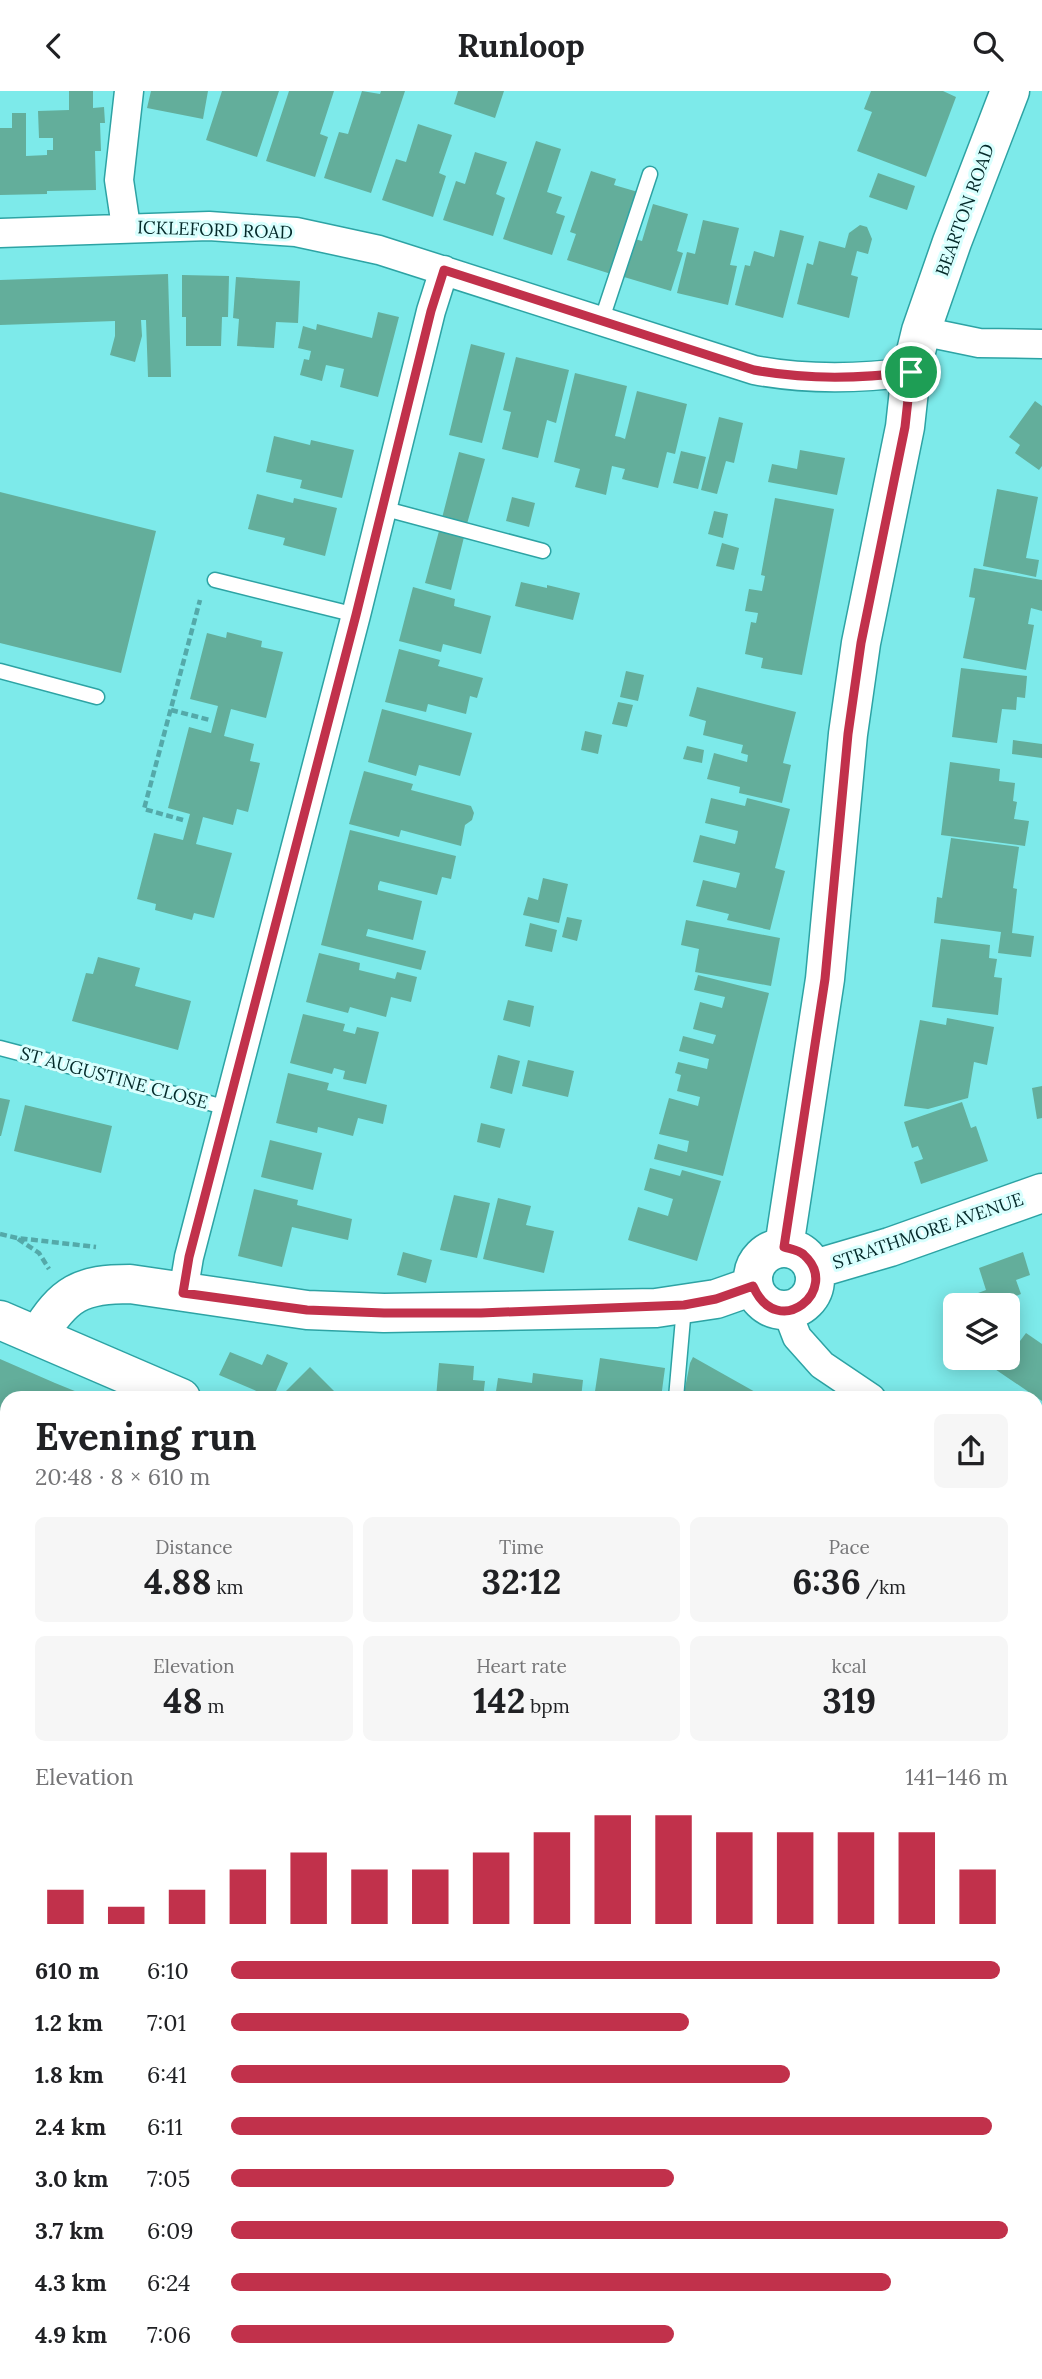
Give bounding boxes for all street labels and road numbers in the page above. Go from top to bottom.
street label: BEARTON ROAD [930,141,999,279]
street label: ICKLEFORD ROAD [137,215,293,244]
street label: ST AUGUSTINE CLOSE [18,1041,211,1114]
street label: STRATHMORE AVENUE [830,1187,1026,1274]

